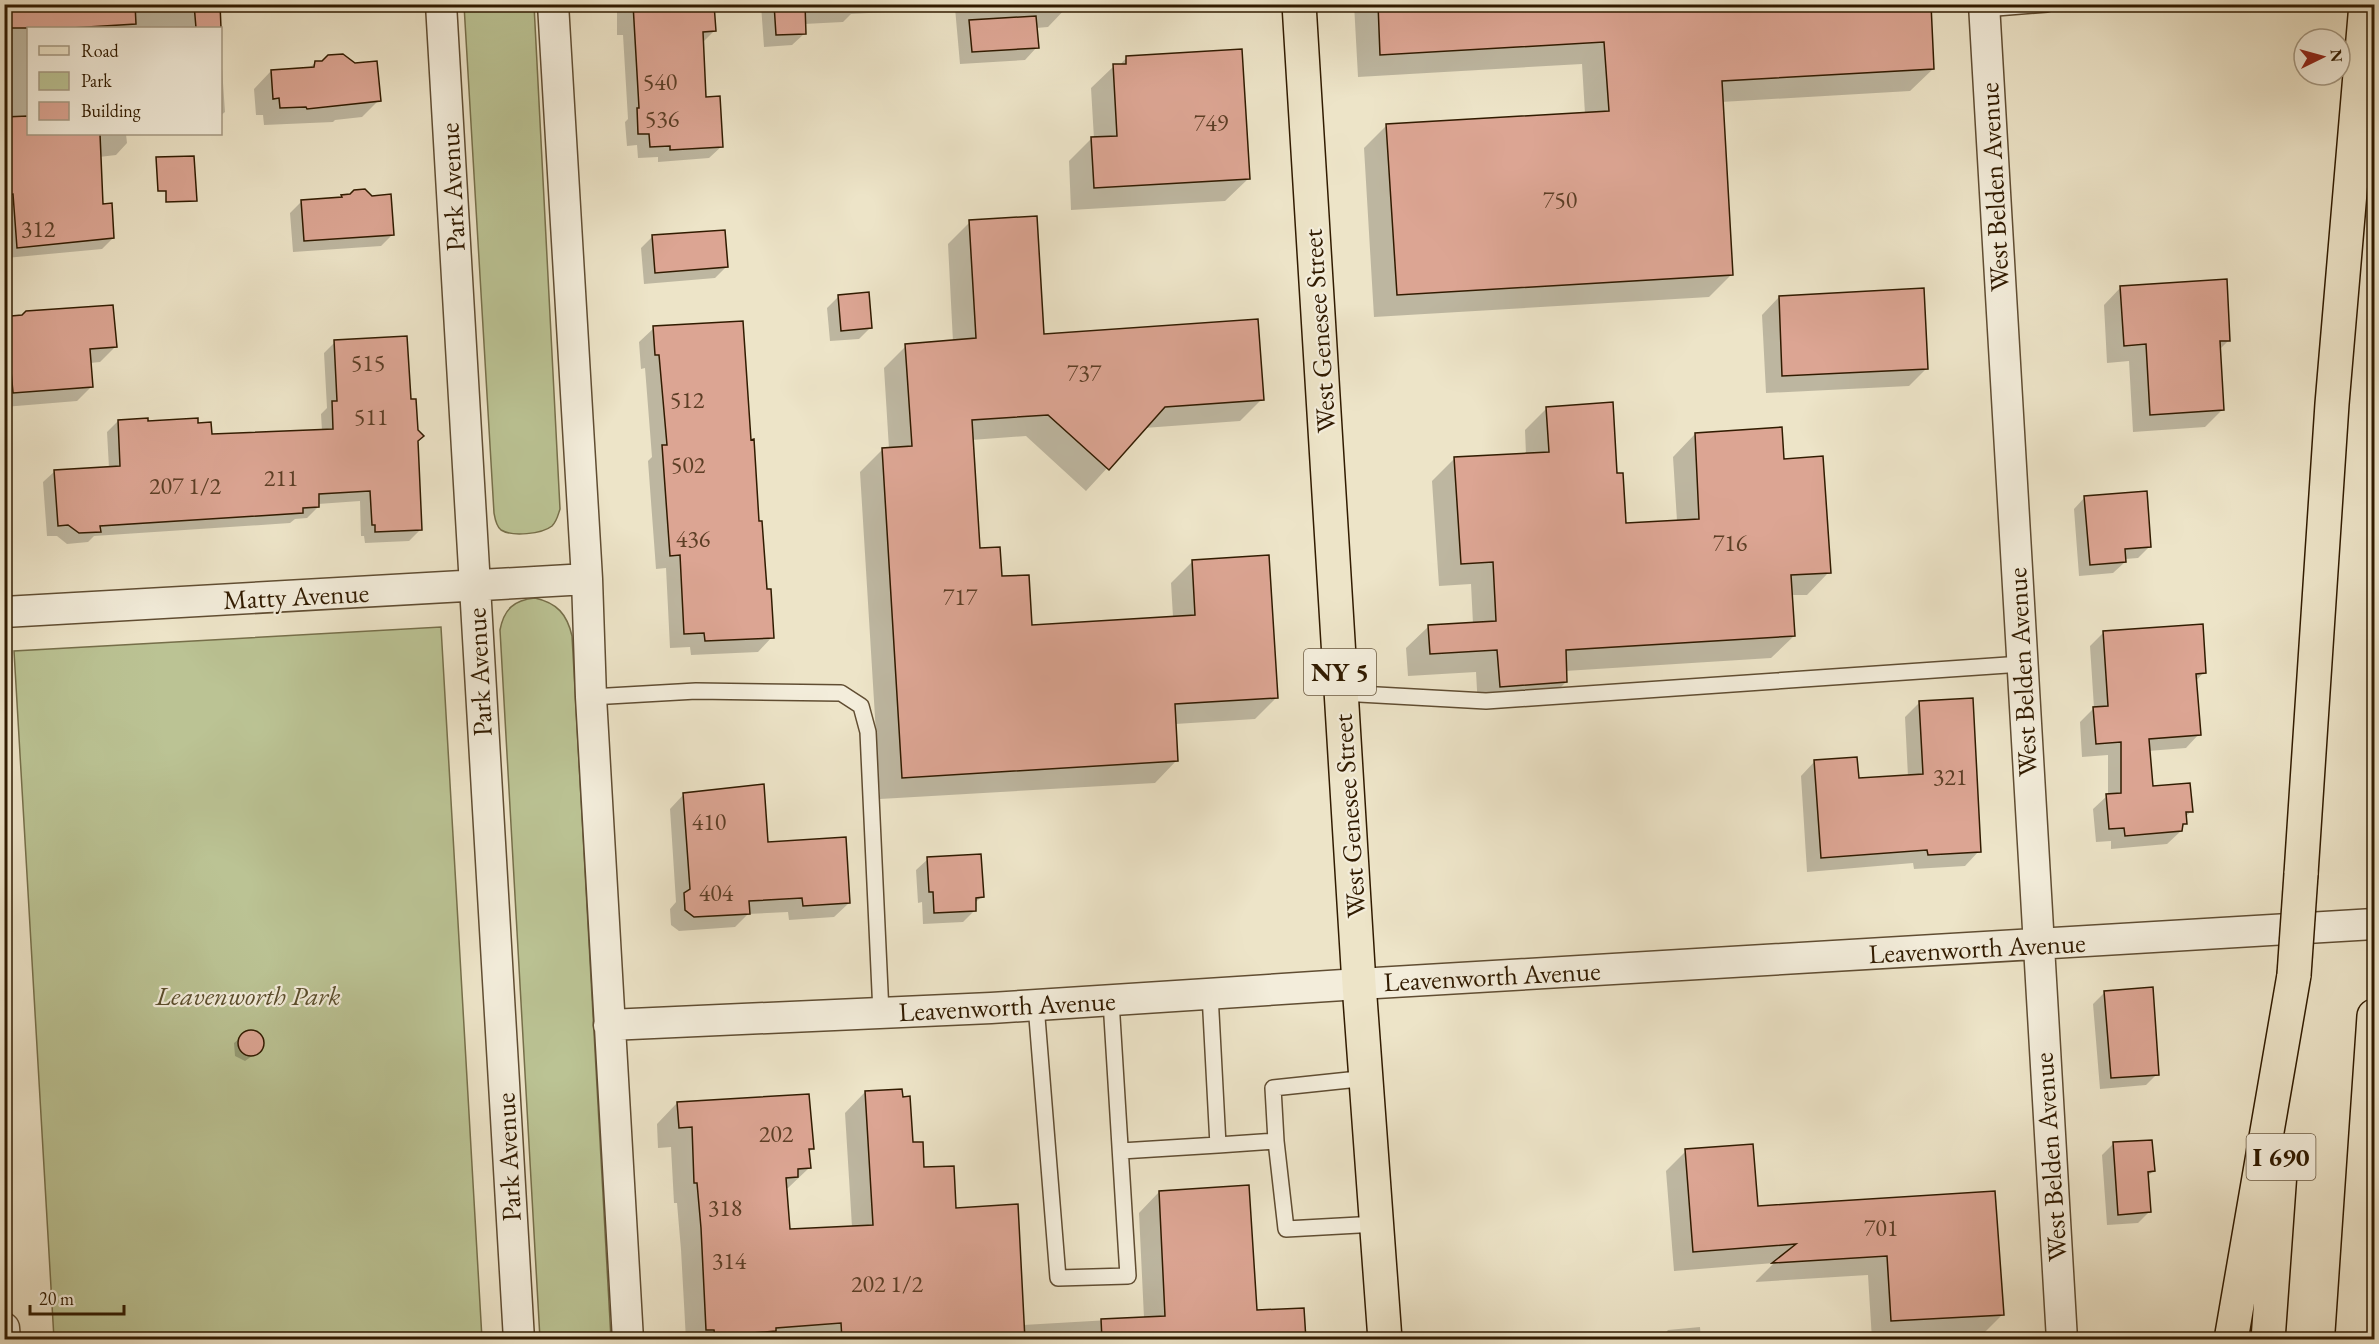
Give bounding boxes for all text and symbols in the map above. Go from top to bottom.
legend [27,27,222,135]
north arrow [2292,27,2352,87]
text: Road [81,39,120,62]
text: N [2325,48,2347,63]
house number: 540 [643,66,677,97]
text: Park [81,69,112,92]
street label: West Belden Avenue [1971,82,2017,292]
text: Building [81,99,141,122]
house number: 536 [645,103,679,134]
house number: 749 [1194,107,1229,138]
street label: Park Avenue [431,122,473,252]
house number: 750 [1543,184,1577,215]
house number: 312 [21,213,56,244]
street label: West Genesee Street [1294,227,1344,434]
house number: 515 [351,347,385,378]
house number: 737 [1067,357,1102,388]
house number: 512 [670,384,705,415]
house number: 511 [354,401,388,432]
house number: 502 [671,449,706,480]
house number: 211 [264,462,298,493]
house number: 207 1/2 [149,470,221,501]
house number: 436 [676,523,710,554]
house number: 716 [1713,527,1747,558]
street label: West Belden Avenue [1999,567,2045,777]
street label: Matty Avenue [222,575,370,617]
house number: 717 [943,581,978,612]
street label: Park Avenue [458,607,500,737]
road number: NY 5 [1304,649,1376,695]
street label: West Genesee Street [1324,712,1374,919]
house number: 321 [1933,761,1967,792]
house number: 410 [692,806,726,837]
house number: 404 [699,877,734,908]
street label: Leavenworth Avenue [1868,925,2086,971]
street label: Leavenworth Avenue [1383,953,1601,999]
park label: Leavenworth Park [154,978,341,1013]
street label: Leavenworth Avenue [898,983,1116,1029]
street label: West Belden Avenue [2025,1051,2075,1263]
street label: Park Avenue [487,1092,529,1222]
house number: 202 [759,1118,794,1149]
road number: I 690 [2246,1134,2316,1180]
house number: 318 [708,1192,742,1223]
house number: 701 [1864,1212,1898,1243]
house number: 314 [712,1245,747,1276]
house number: 202 1/2 [851,1268,923,1299]
scale bar [30,1278,124,1316]
text: 20 m [39,1287,74,1310]

